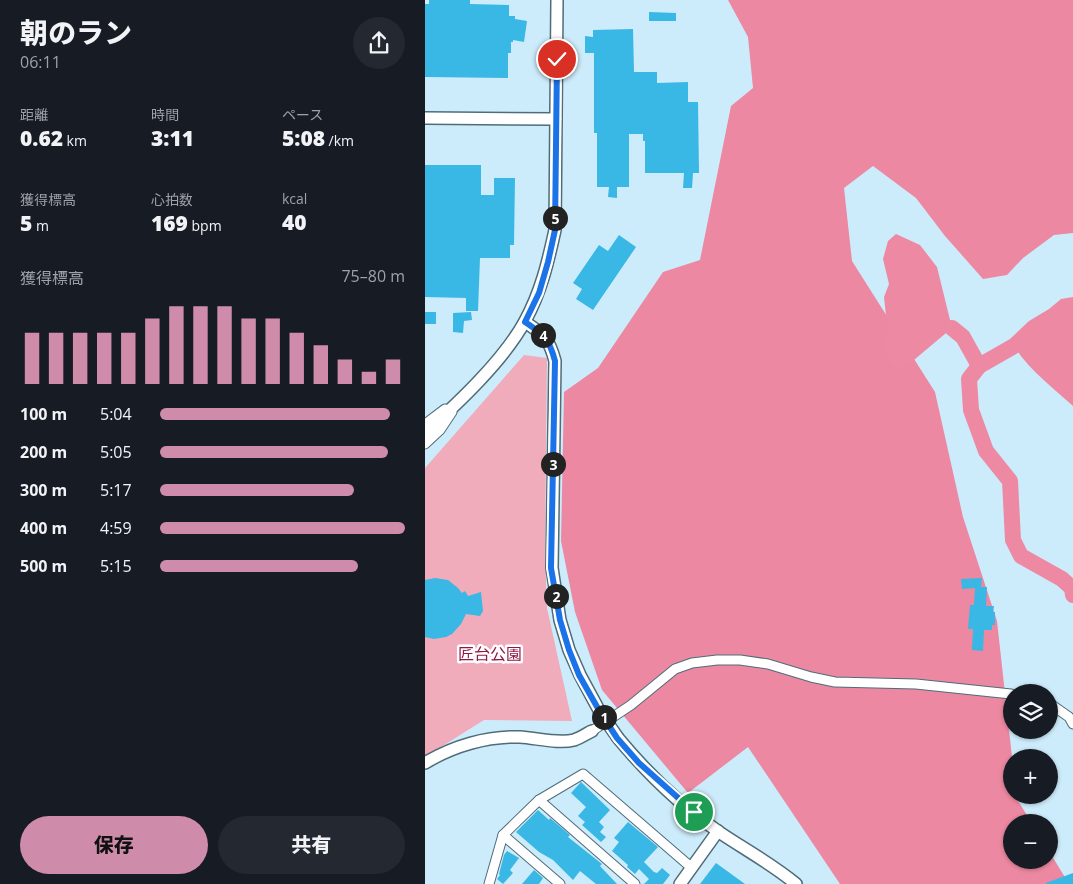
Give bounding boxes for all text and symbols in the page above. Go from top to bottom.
text: 朝のラン [20,13,132,51]
button: share [353,17,405,69]
pin [536,38,578,80]
icon: check [543,45,571,73]
text: 06:11 [20,51,61,73]
text: 距離 [20,105,48,124]
text: 時間 [151,105,179,124]
text: ペース [282,105,323,124]
text: 0.62 [20,124,63,152]
text: 3:11 [151,124,194,152]
text: 5:08 [282,124,325,152]
text: km [63,131,87,150]
text: /km [325,131,354,150]
text: kcal [282,189,307,208]
text: 獲得標高 [20,190,76,209]
text: 心拍数 [151,190,193,209]
pin: 5 [543,206,567,230]
text: 40 [282,208,307,236]
text: 5 [20,209,32,237]
text: 169 [151,209,188,237]
text: 5 [551,209,560,228]
text: m [32,216,49,235]
text: bpm [188,216,222,235]
text: 75–80 m [341,265,405,287]
text: 獲得標高 [20,267,84,289]
pin: 4 [531,322,555,348]
text: 4 [539,326,548,345]
text: 100 m [20,403,67,425]
text: 5:04 [100,403,132,425]
text: 200 m [20,441,67,463]
text: 5:05 [100,441,132,463]
pin: 3 [541,452,565,476]
text: 3 [549,455,558,474]
text: 300 m [20,479,67,501]
text: 5:17 [100,479,132,501]
text: 400 m [20,517,67,539]
text: 4:59 [100,517,132,539]
text: 500 m [20,555,67,577]
text: 5:15 [100,555,132,577]
pin: 2 [543,584,569,608]
text: 2 [552,587,561,606]
park label: 匠台公園 [458,643,522,665]
map controls [1003,684,1058,869]
button: layers [1003,684,1058,739]
pin: 1 [591,704,617,730]
text: 1 [600,708,609,727]
button: + [1003,749,1058,804]
pin [673,791,715,833]
icon: arrive [680,798,708,826]
button: − [1003,814,1058,869]
button: 保存 [20,816,208,874]
button: 共有 [218,816,405,874]

